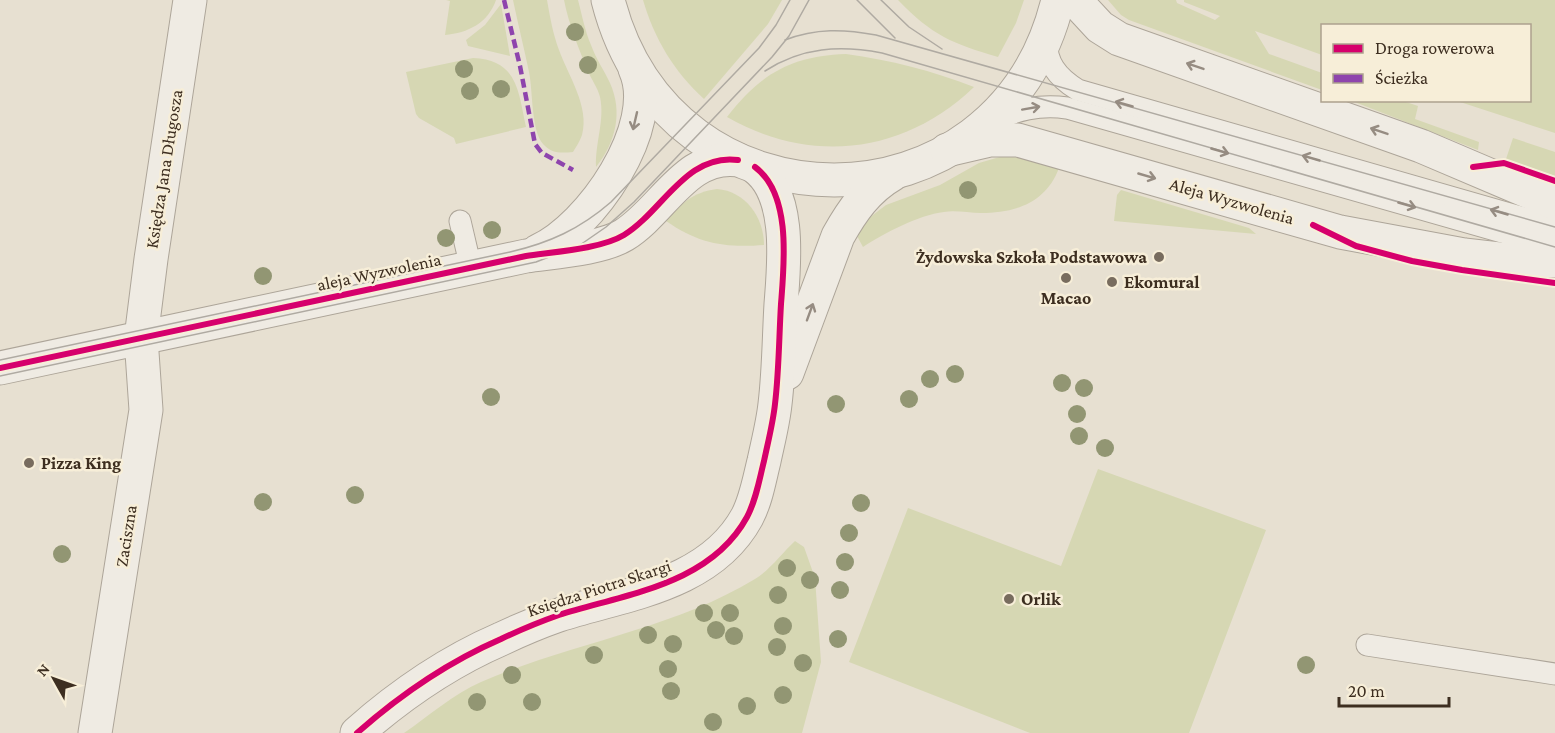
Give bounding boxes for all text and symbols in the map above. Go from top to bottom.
legend [1321,24,1531,102]
text: Droga rowerowa [1375,38,1495,58]
one-way arrow [1186,60,1205,71]
text: Ścieżka [1375,68,1428,88]
street label: Księdza Jana Długosza [142,88,186,250]
one-way arrow [1115,98,1134,109]
one-way arrow [1021,102,1040,113]
one-way arrow [629,111,641,130]
one-way arrow [1370,125,1389,136]
one-way arrow [1210,146,1229,157]
one-way arrow [1302,151,1321,163]
one-way arrow [1137,171,1156,182]
street label: Aleja Wyzwolenia [1167,174,1297,229]
one-way arrow [1397,200,1416,211]
one-way arrow [1489,206,1508,217]
place label: Żydowska Szkoła Podstawowa [916,247,1147,267]
street label: aleja Wyzwolenia [315,249,443,296]
marker: Żydowska Szkoła Podstawowa [1152,250,1166,264]
marker: Macao [1059,271,1073,285]
place label: Ekomural [1124,272,1200,292]
marker: Ekomural [1105,275,1119,289]
place label: Macao [1041,288,1091,308]
one-way arrow [806,303,817,322]
place label: Pizza King [41,453,121,473]
marker: Pizza King [22,456,36,470]
street label: Zaciszna [111,504,141,568]
street label: Księdza Piotra Skargi [525,555,674,621]
place label: Orlik [1021,589,1061,609]
marker: Orlik [1002,592,1016,606]
north arrow [24,649,84,709]
text: N [33,660,53,679]
scale bar [1339,670,1448,708]
text: 20 m [1348,681,1385,701]

